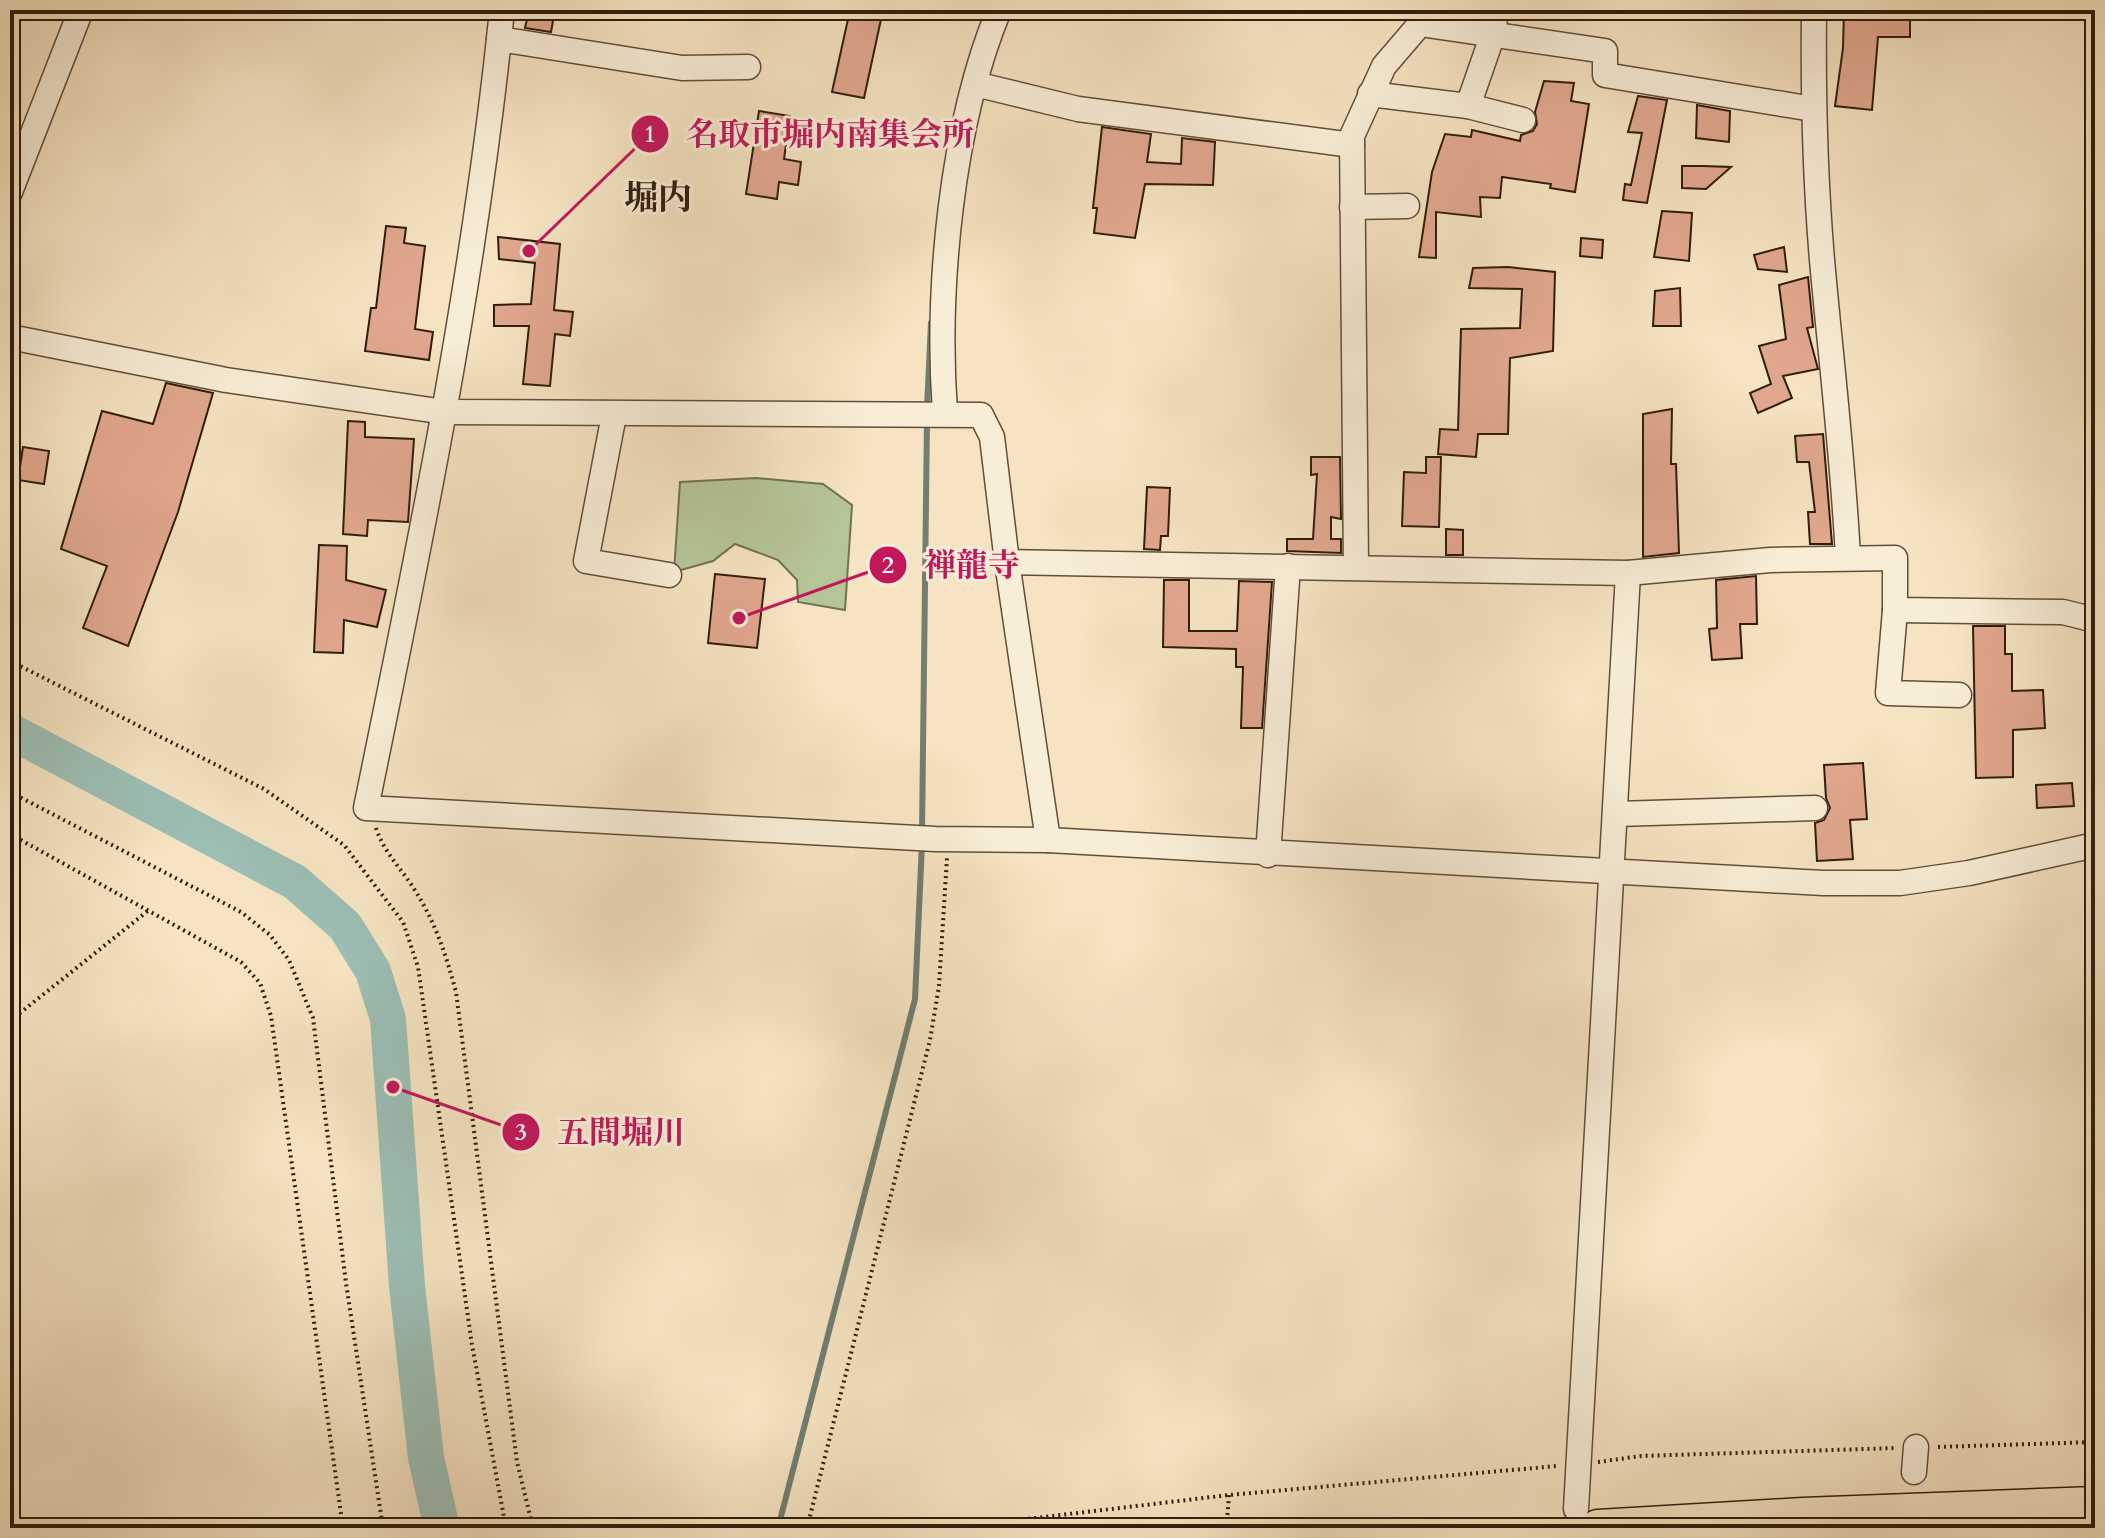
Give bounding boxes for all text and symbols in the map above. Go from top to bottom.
callout: 名取市堀内南集会所 [630,106,990,162]
text: 名取市堀内南集会所 [686,113,974,157]
text: 1 [644,118,656,151]
district label: 堀内 [624,175,692,221]
callout: 禅龍寺 [868,537,1036,593]
text: 禅龍寺 [924,544,1020,588]
text: 2 [882,549,894,582]
callout: 五間堀川 [501,1104,701,1160]
text: 五間堀川 [557,1111,685,1155]
text: 3 [515,1116,527,1149]

